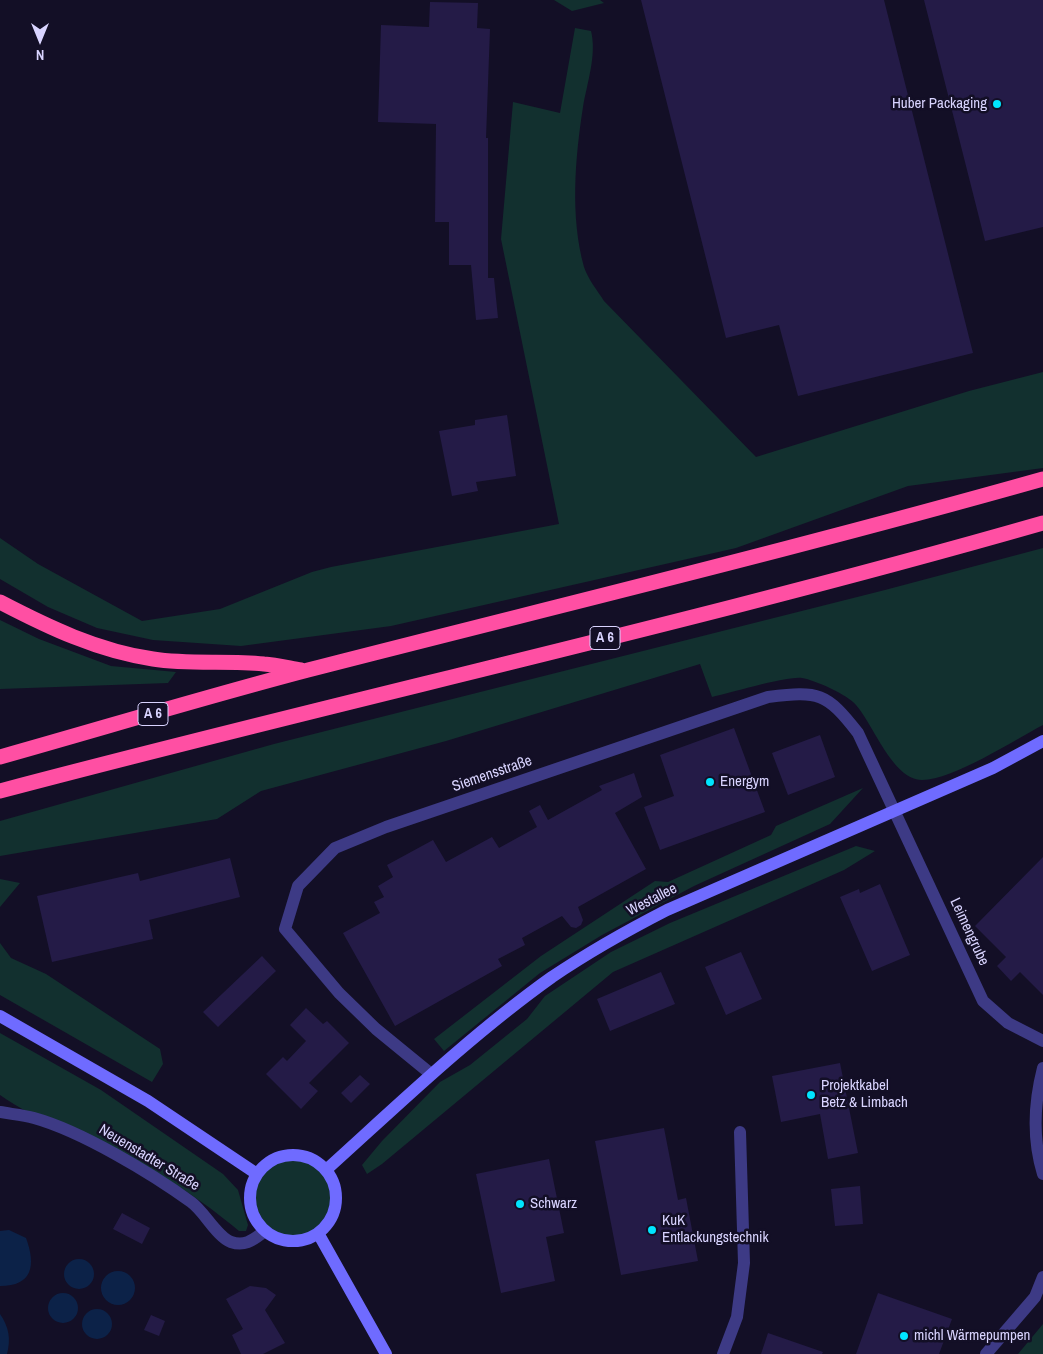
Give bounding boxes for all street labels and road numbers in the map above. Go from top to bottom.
road number: A 6 [590,626,620,650]
road number: A 6 [138,702,168,726]
street label: Siemensstraße [450,752,534,796]
street label: Westallee [624,880,680,920]
street label: Leimengrube [946,895,992,969]
street label: Neuenstadter Straße [95,1121,203,1195]

